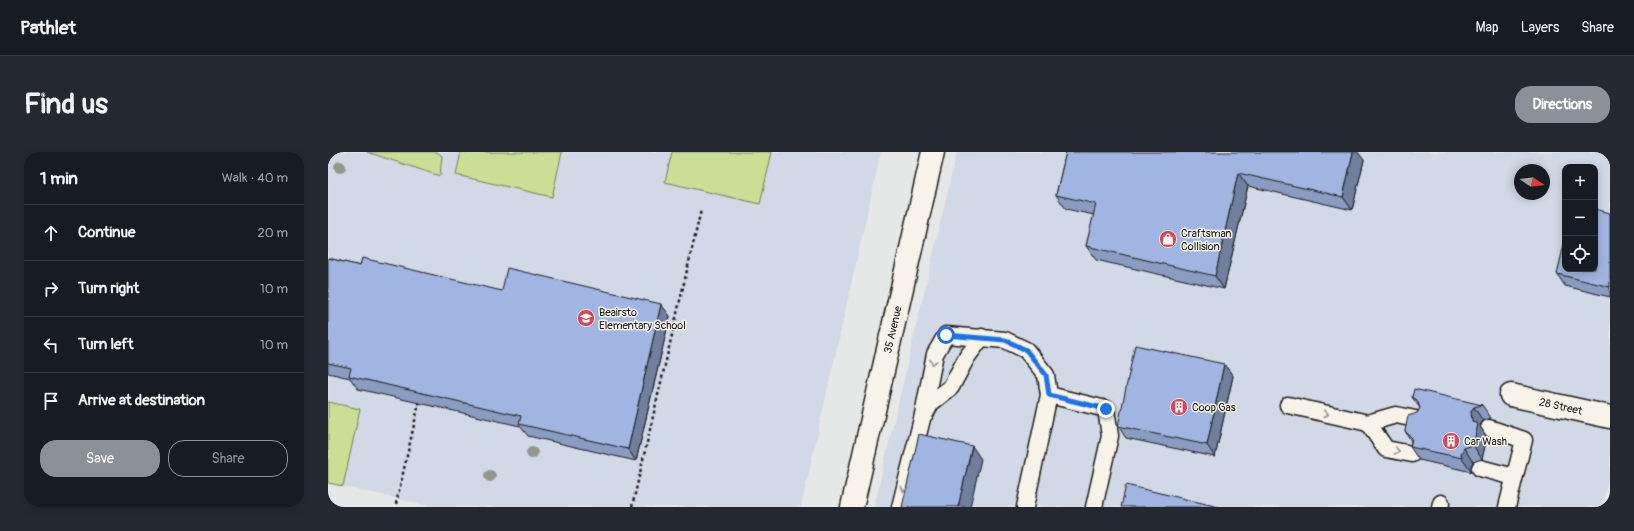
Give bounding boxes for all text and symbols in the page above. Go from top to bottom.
text: Pathlet [20,16,76,40]
text: Map [1476,19,1499,36]
text: Layers [1521,19,1559,36]
text: Share [1581,19,1614,36]
button: Directions [1515,86,1610,123]
text: Find us [24,87,108,122]
north arrow [1514,164,1550,200]
map controls [1562,164,1598,272]
button: + [1562,164,1598,200]
text: 1 min [40,168,78,189]
text: Walk · 40 m [222,170,288,186]
button: − [1562,200,1598,236]
icon: ahead [40,222,62,244]
text: Continue [78,223,136,242]
text: 20 m [257,225,288,241]
place label: Craftsman Collision [1181,227,1231,253]
shop icon: Craftsman Collision [1158,229,1178,249]
button: locate [1562,236,1598,272]
icon: right [40,278,62,300]
text: Turn right [78,279,139,298]
text: 10 m [260,281,288,297]
street label: 35 Avenue [881,304,904,355]
place label: Beairsto Elementary School [599,306,686,332]
school or university icon: Beairsto Elementary School [576,308,596,328]
route start [937,326,955,344]
icon: left [40,334,62,356]
text: Turn left [78,335,134,354]
text: 10 m [260,337,288,353]
one-way arrow [930,359,938,366]
icon: arrive [40,390,62,412]
text: Arrive at destination [78,391,205,410]
street label: 28 Street [1538,395,1584,417]
building icon: Coop Gas [1169,397,1189,417]
route end [1097,400,1115,418]
place label: Coop Gas [1192,401,1236,414]
one-way arrow [1323,409,1329,417]
building icon: Car Wash [1441,431,1461,451]
place label: Car Wash [1464,435,1507,448]
button: Save [40,440,160,477]
button: Share [168,440,288,477]
one-way arrow [1394,447,1401,455]
one-way arrow [901,486,909,492]

